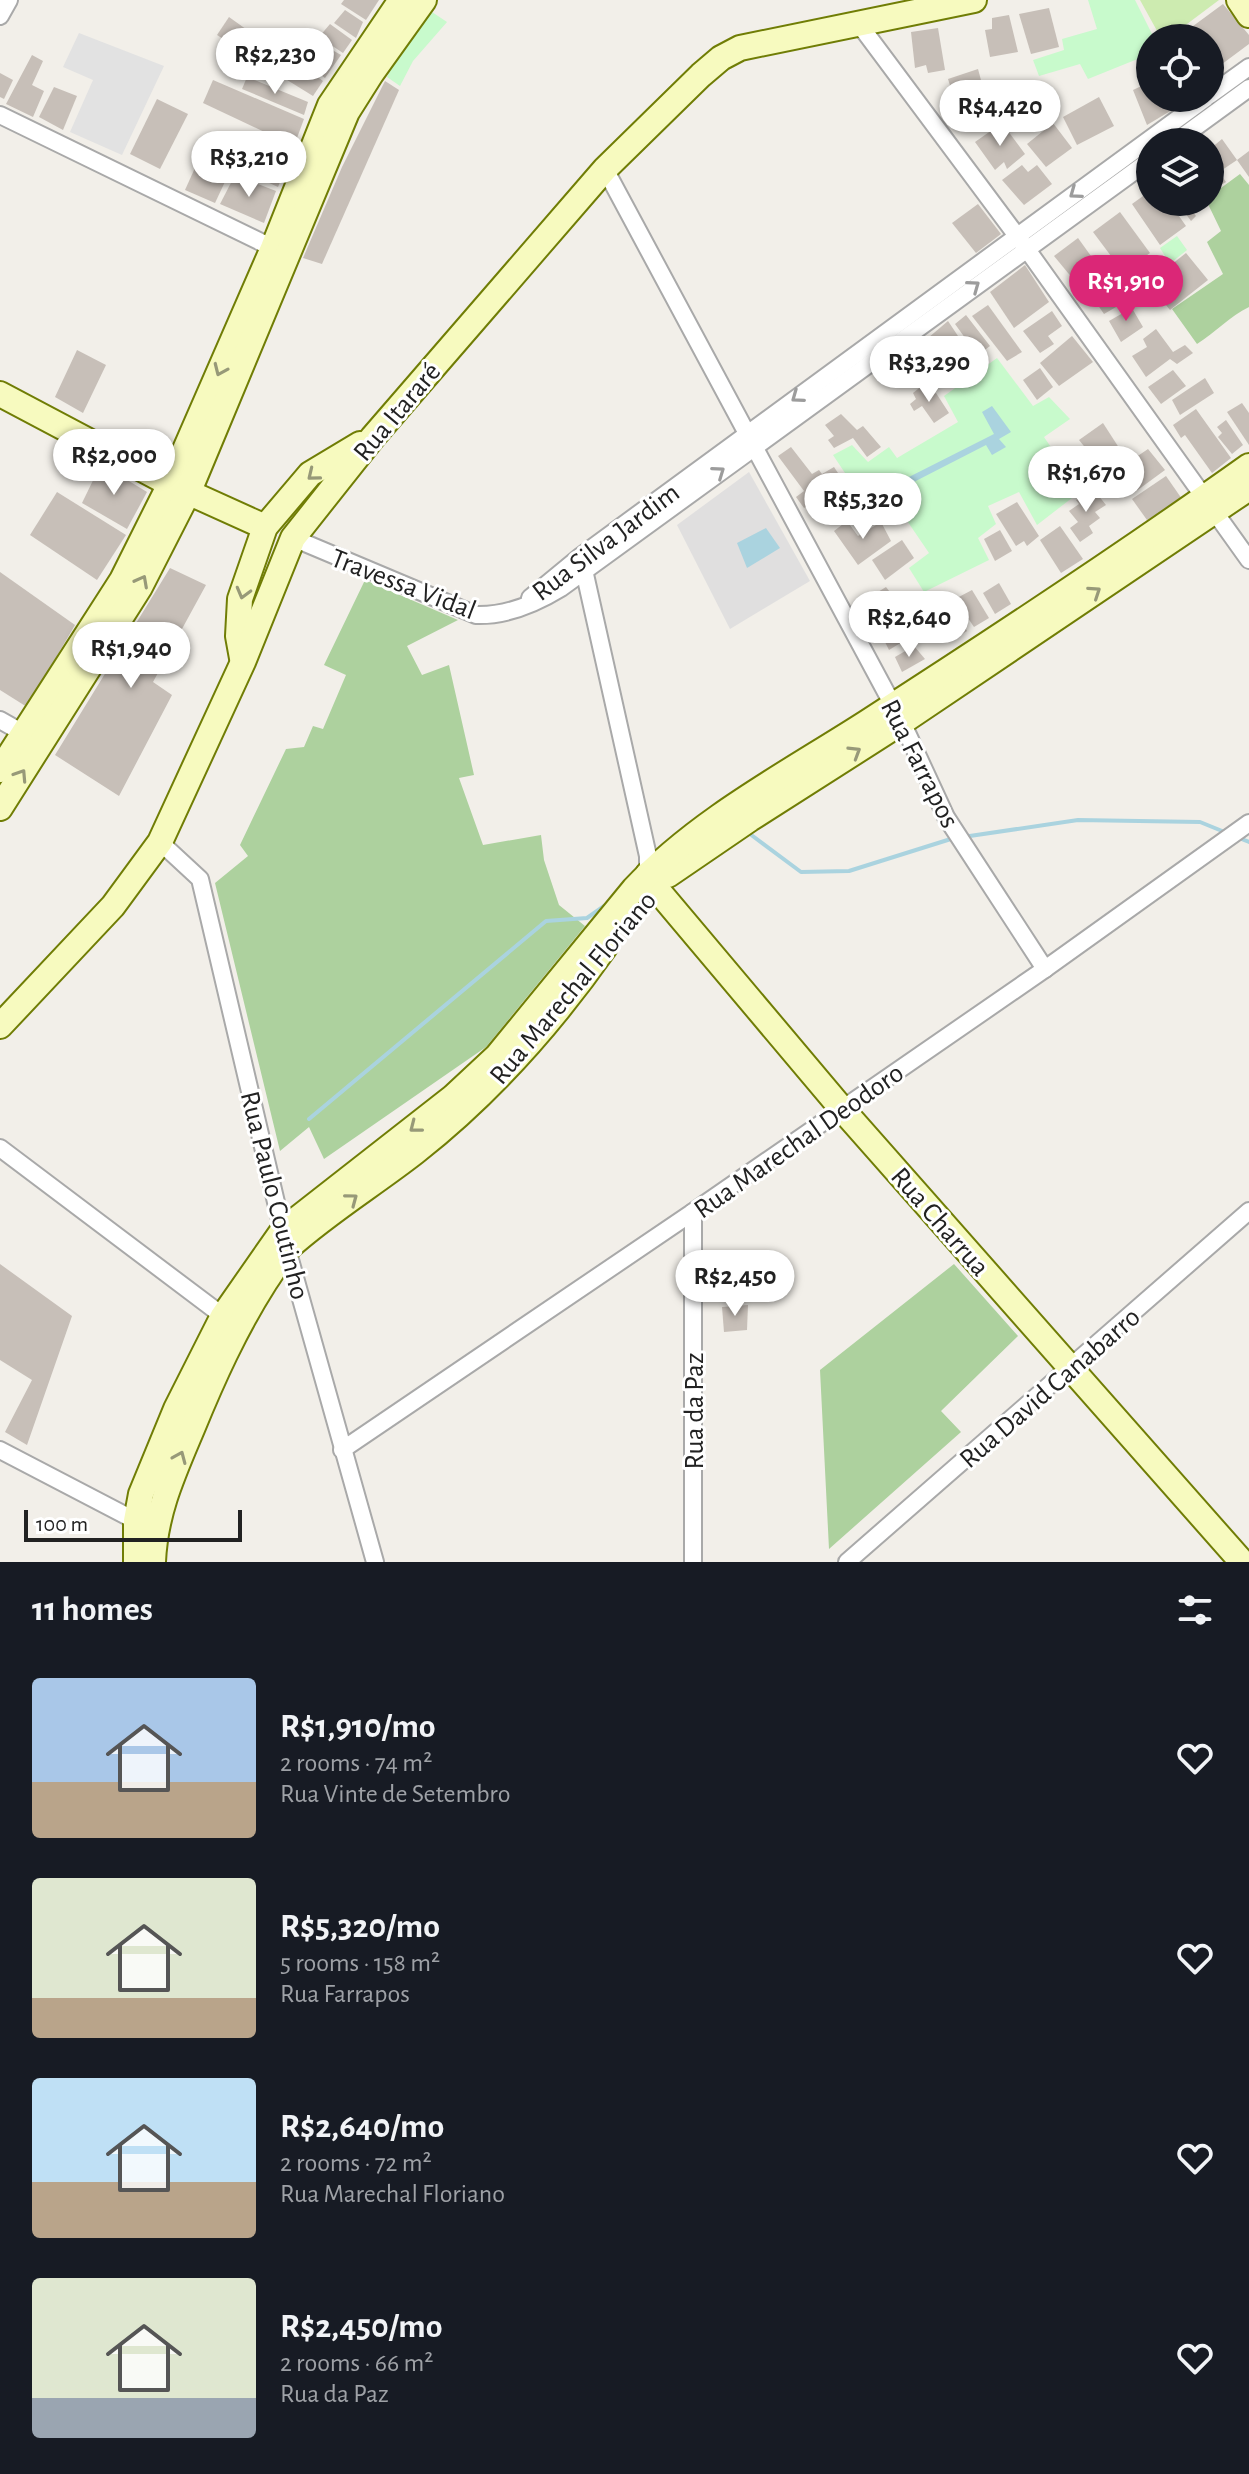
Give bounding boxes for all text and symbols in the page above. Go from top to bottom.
map controls [1136,24,1224,216]
button: locate [1136,24,1224,112]
pin: R$2,230 [201,28,349,96]
text: R$2,230 [234,41,316,67]
pin: R$4,420 [926,80,1074,148]
text: R$4,420 [958,93,1042,119]
button: layers [1136,128,1224,216]
pin: R$3,210 [175,131,323,199]
text: R$3,210 [209,144,289,170]
one-way arrow [1069,184,1084,198]
pin: R$1,910 [1052,255,1200,323]
text: R$1,910 [1087,268,1165,294]
one-way arrow [966,281,980,296]
pin: R$3,290 [855,336,1003,404]
text: R$3,290 [888,349,970,375]
street label: Rua Itararé [349,358,446,467]
one-way arrow [213,362,229,376]
one-way arrow [792,387,806,401]
pin: R$2,000 [40,429,188,497]
text: R$2,000 [71,442,157,468]
pin: R$1,670 [1012,446,1160,514]
text: R$1,670 [1046,459,1126,485]
one-way arrow [307,465,322,479]
one-way arrow [711,467,725,482]
pin: R$5,320 [789,473,937,541]
street label: Rua Silva Jardim [527,478,685,607]
text: R$5,320 [822,486,904,512]
street label: Travessa Vidal [327,544,480,625]
one-way arrow [133,575,148,590]
one-way arrow [236,586,253,599]
one-way arrow [1086,587,1101,602]
pin: R$2,640 [835,591,983,659]
text: R$2,640 [867,604,951,630]
pin: R$1,940 [57,622,205,690]
text: R$1,940 [90,635,172,661]
street label: Rua Farrapos [875,695,963,833]
one-way arrow [846,746,861,761]
one-way arrow [11,769,26,784]
street label: Rua Marechal Floriano [485,887,662,1090]
street label: Rua Marechal Deodoro [689,1059,909,1224]
street label: Rua Paulo Coutinho [235,1088,313,1303]
one-way arrow [409,1117,424,1131]
street label: Rua Charrua [885,1163,994,1282]
one-way arrow [343,1195,357,1209]
pin: R$2,450 [661,1250,809,1318]
text: R$2,450 [693,1263,777,1289]
street label: Rua David Canabarro [955,1303,1146,1474]
street label: Rua da Paz [681,1352,709,1470]
one-way arrow [170,1451,186,1465]
scale bar [24,1506,242,1542]
text: 100 m [36,1513,88,1535]
icon: filters [1173,1588,1217,1632]
text: 11 homes [32,1593,153,1627]
icon: home [96,1710,192,1806]
text: R$1,910/mo [280,1710,436,1744]
icon: heart [1173,1736,1217,1780]
text: 2 rooms · 74 m² [280,1750,432,1776]
text: Rua Vinte de Setembro [280,1781,511,1807]
icon: home [96,1910,192,2006]
text: R$5,320/mo [280,1910,440,1944]
icon: heart [1173,1936,1217,1980]
text: 5 rooms · 158 m² [280,1950,440,1976]
text: Rua Farrapos [280,1981,410,2007]
icon: home [96,2110,192,2206]
text: R$2,640/mo [280,2110,444,2144]
icon: heart [1173,2136,1217,2180]
text: 2 rooms · 72 m² [280,2150,432,2176]
text: Rua Marechal Floriano [280,2181,505,2207]
icon: home [96,2310,192,2406]
text: R$2,450/mo [280,2310,443,2344]
icon: heart [1173,2336,1217,2380]
text: 2 rooms · 66 m² [280,2350,433,2376]
text: Rua da Paz [280,2381,389,2407]

